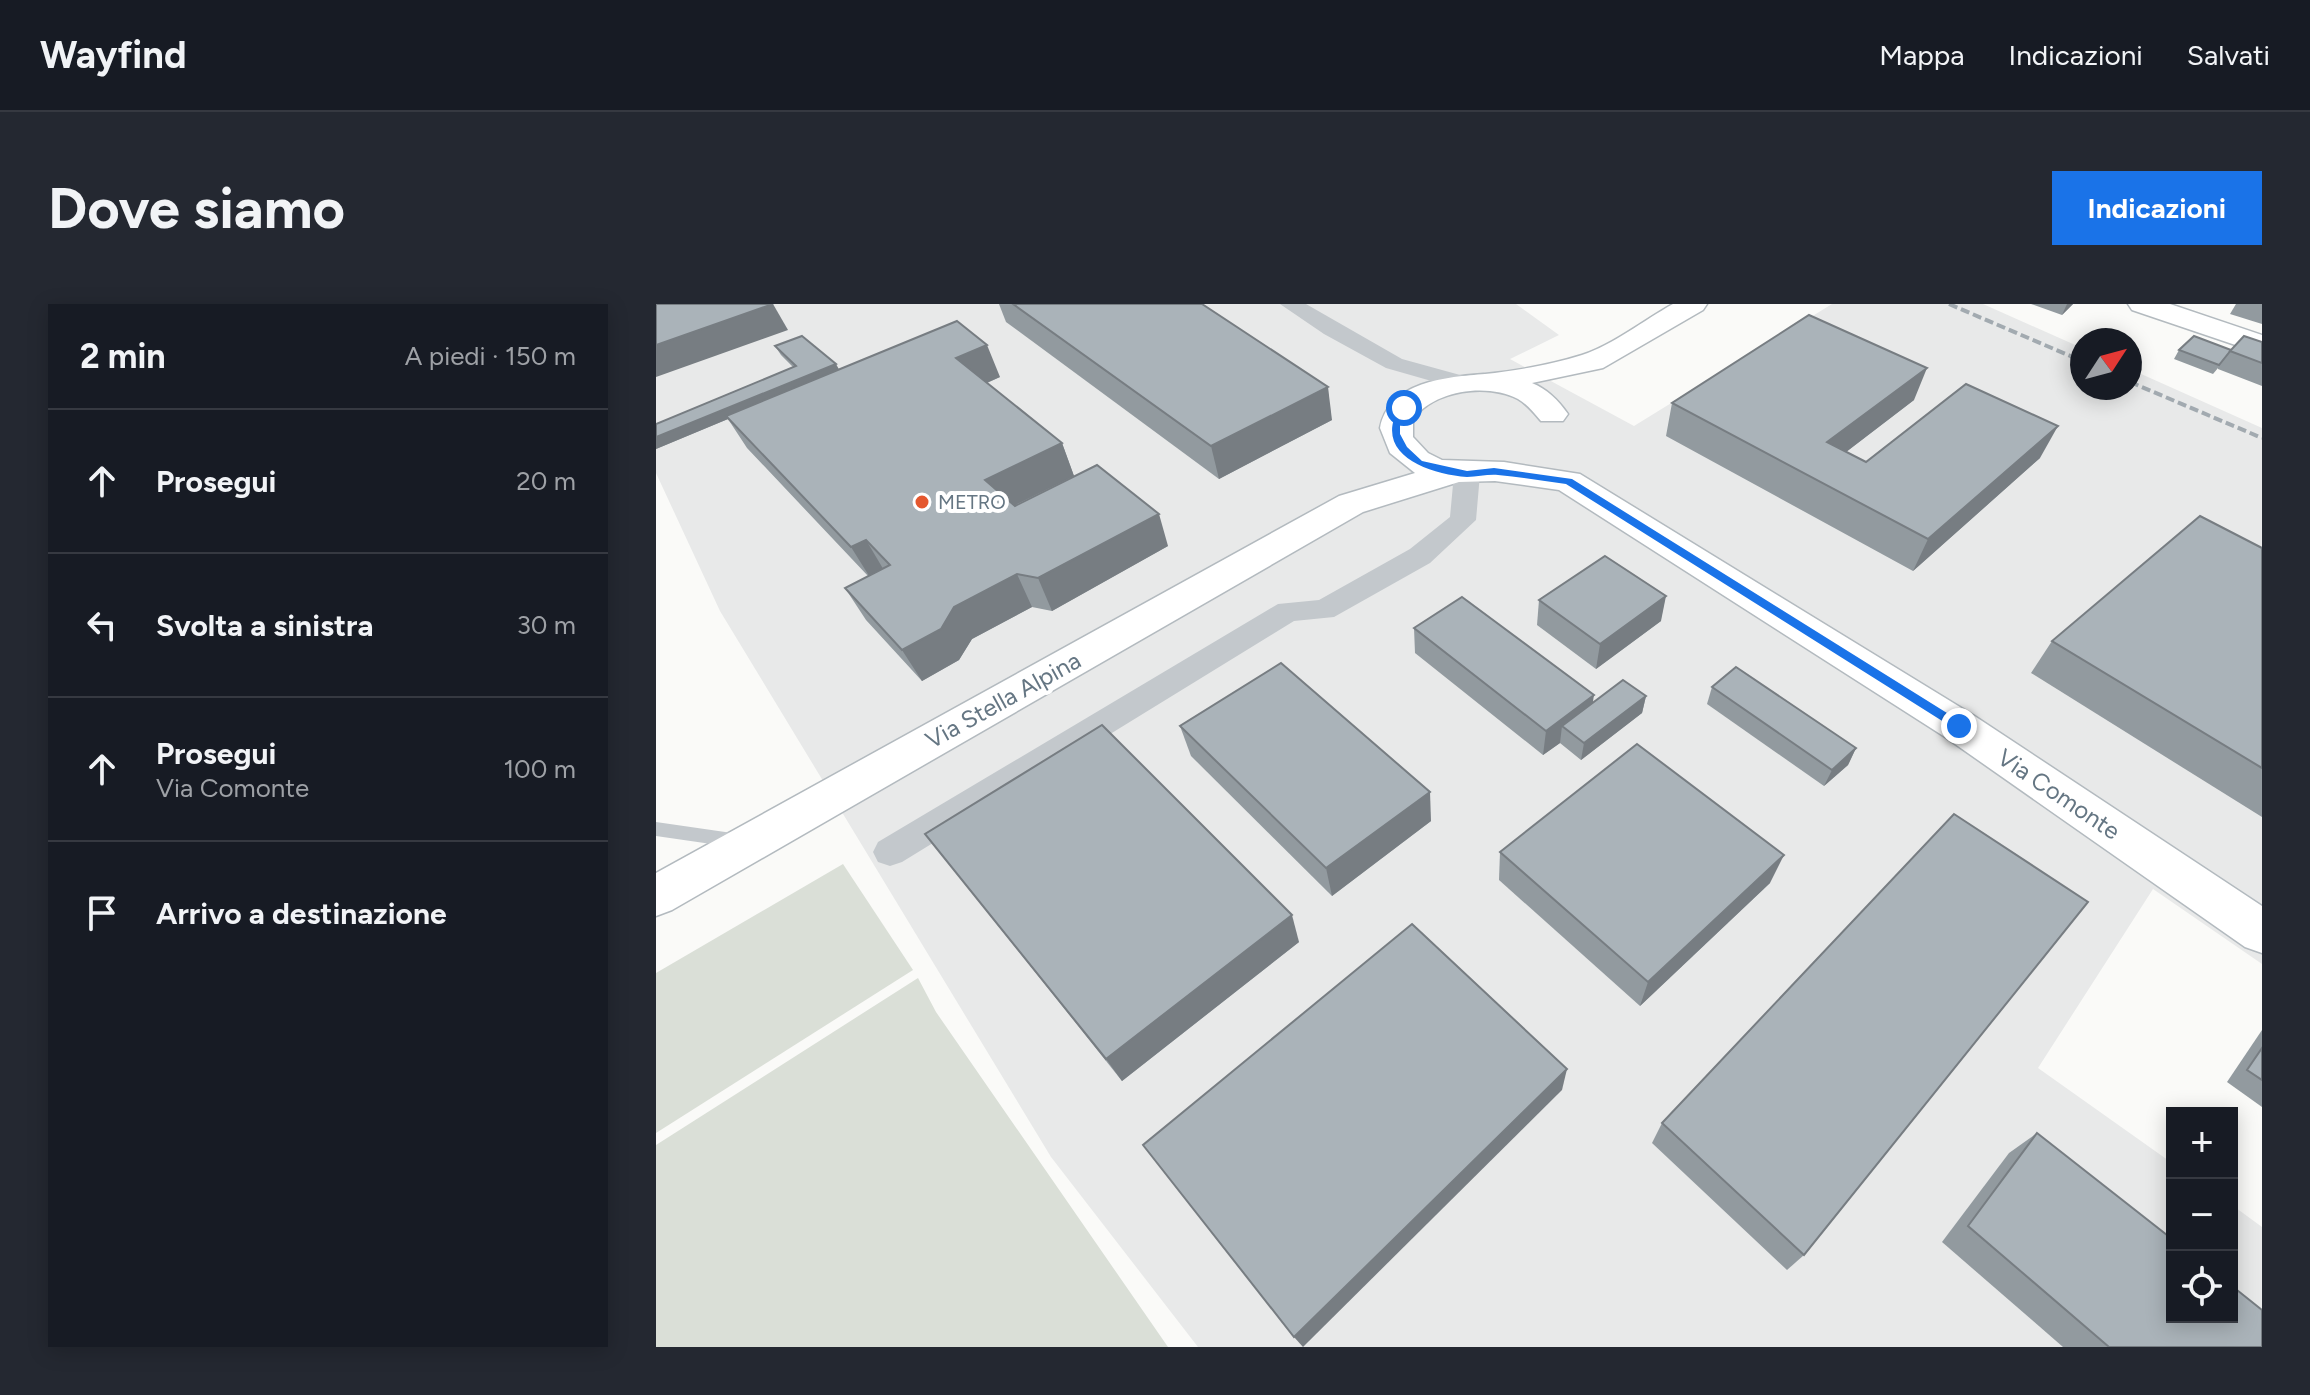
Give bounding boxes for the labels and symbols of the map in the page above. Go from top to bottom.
north arrow [2070,328,2142,400]
route start [1386,390,1422,426]
place label: METRO [938,490,1006,514]
marker: METRO [913,493,931,511]
street label: Via Stella Alpina [920,645,1086,755]
route end [1941,708,1977,744]
street label: Via Comonte [1992,742,2126,846]

